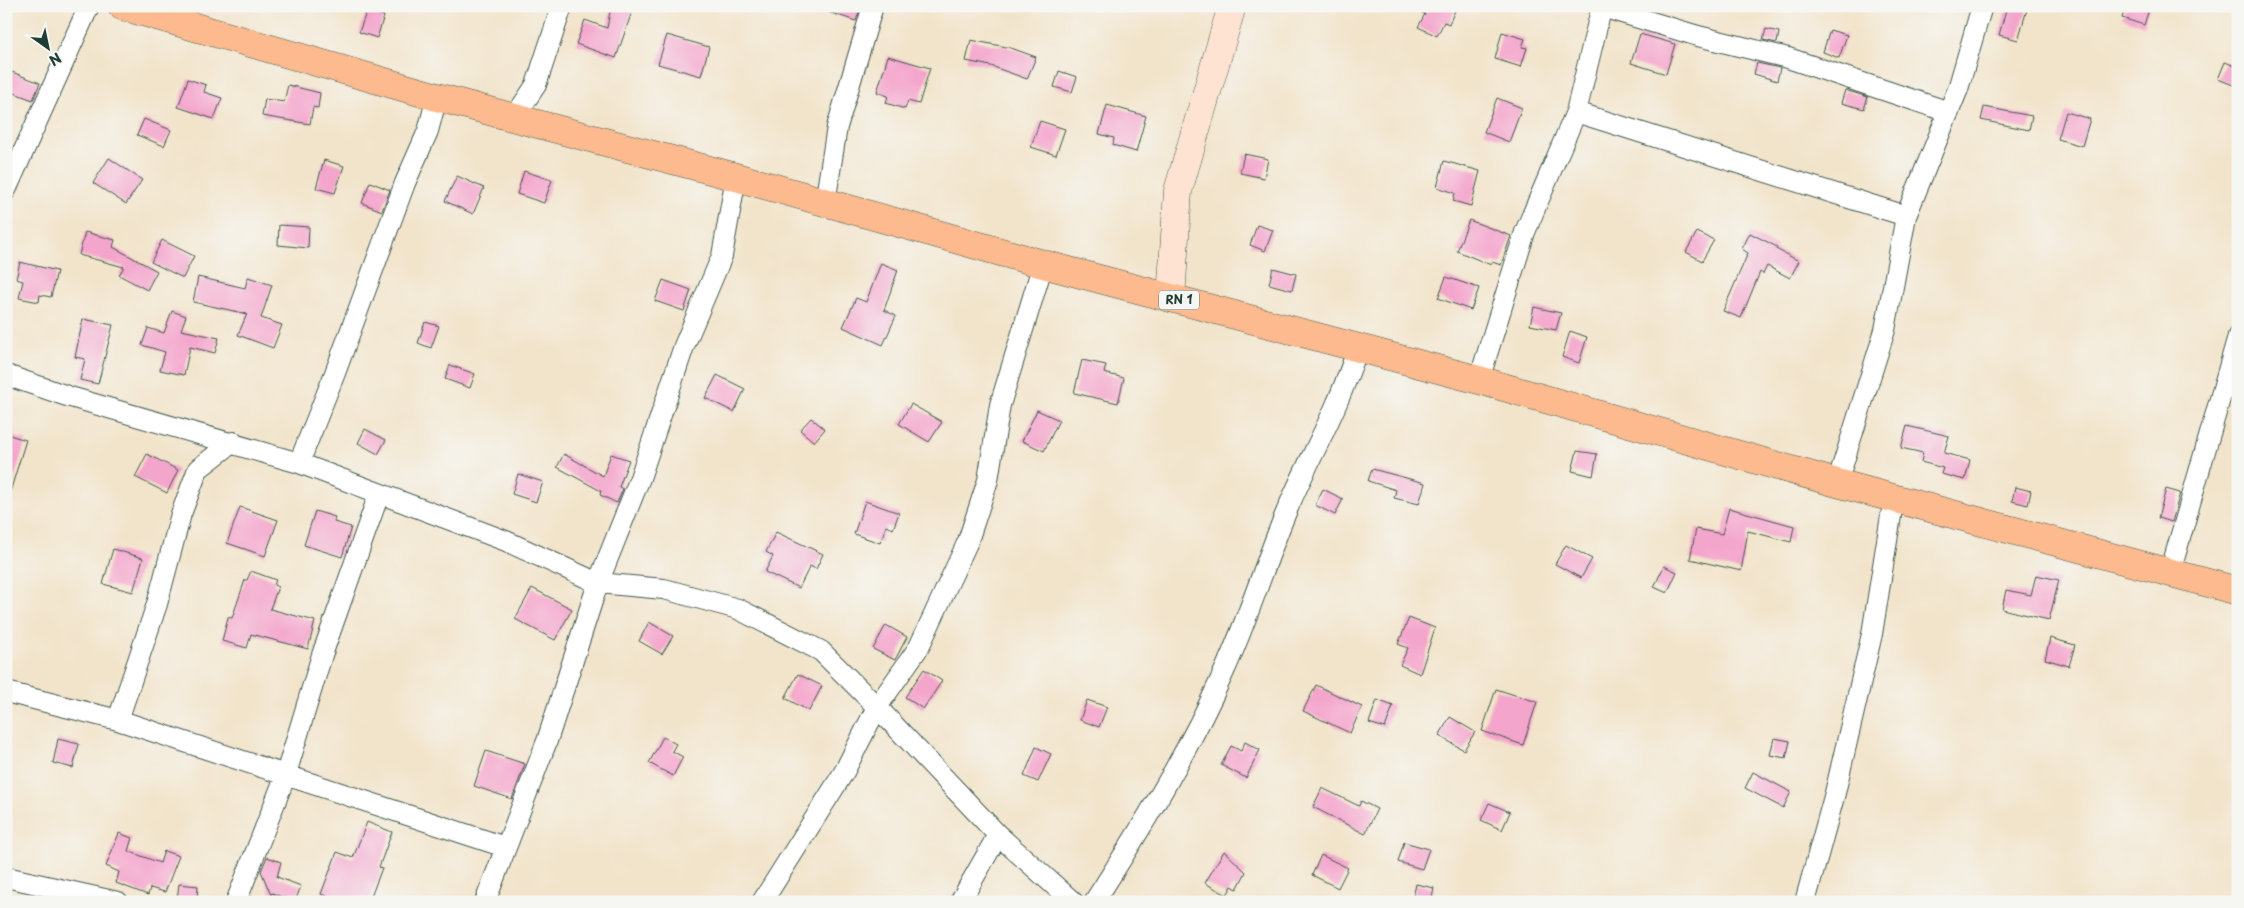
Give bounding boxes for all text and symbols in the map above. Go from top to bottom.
north arrow [22,22,72,72]
text: N [45,47,66,71]
road number: RN 1 [1159,290,1199,310]

